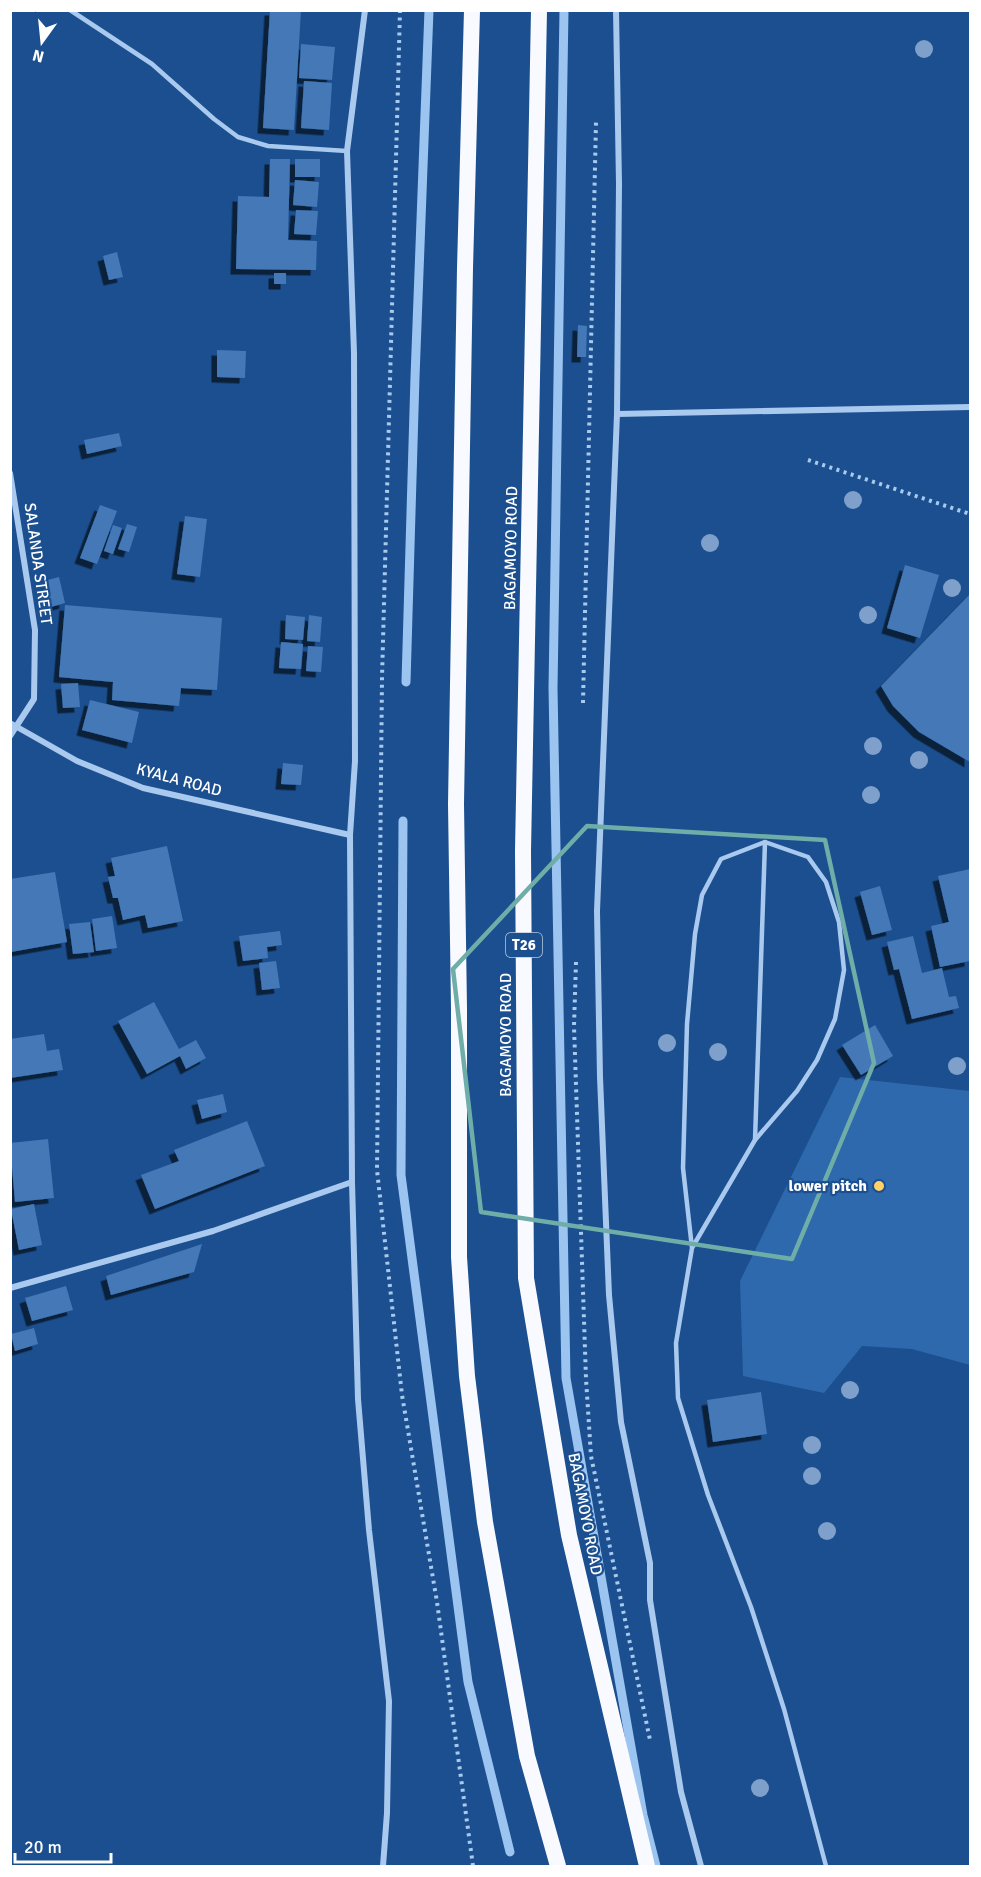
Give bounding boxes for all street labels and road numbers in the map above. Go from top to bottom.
street label: BAGAMOYO ROAD [500,486,522,610]
street label: SALANDA STREET [20,502,56,626]
street label: KYALA ROAD [134,759,224,801]
road number: T26 [506,933,542,957]
street label: BAGAMOYO ROAD [496,973,516,1097]
street label: BAGAMOYO ROAD [563,1451,607,1577]

